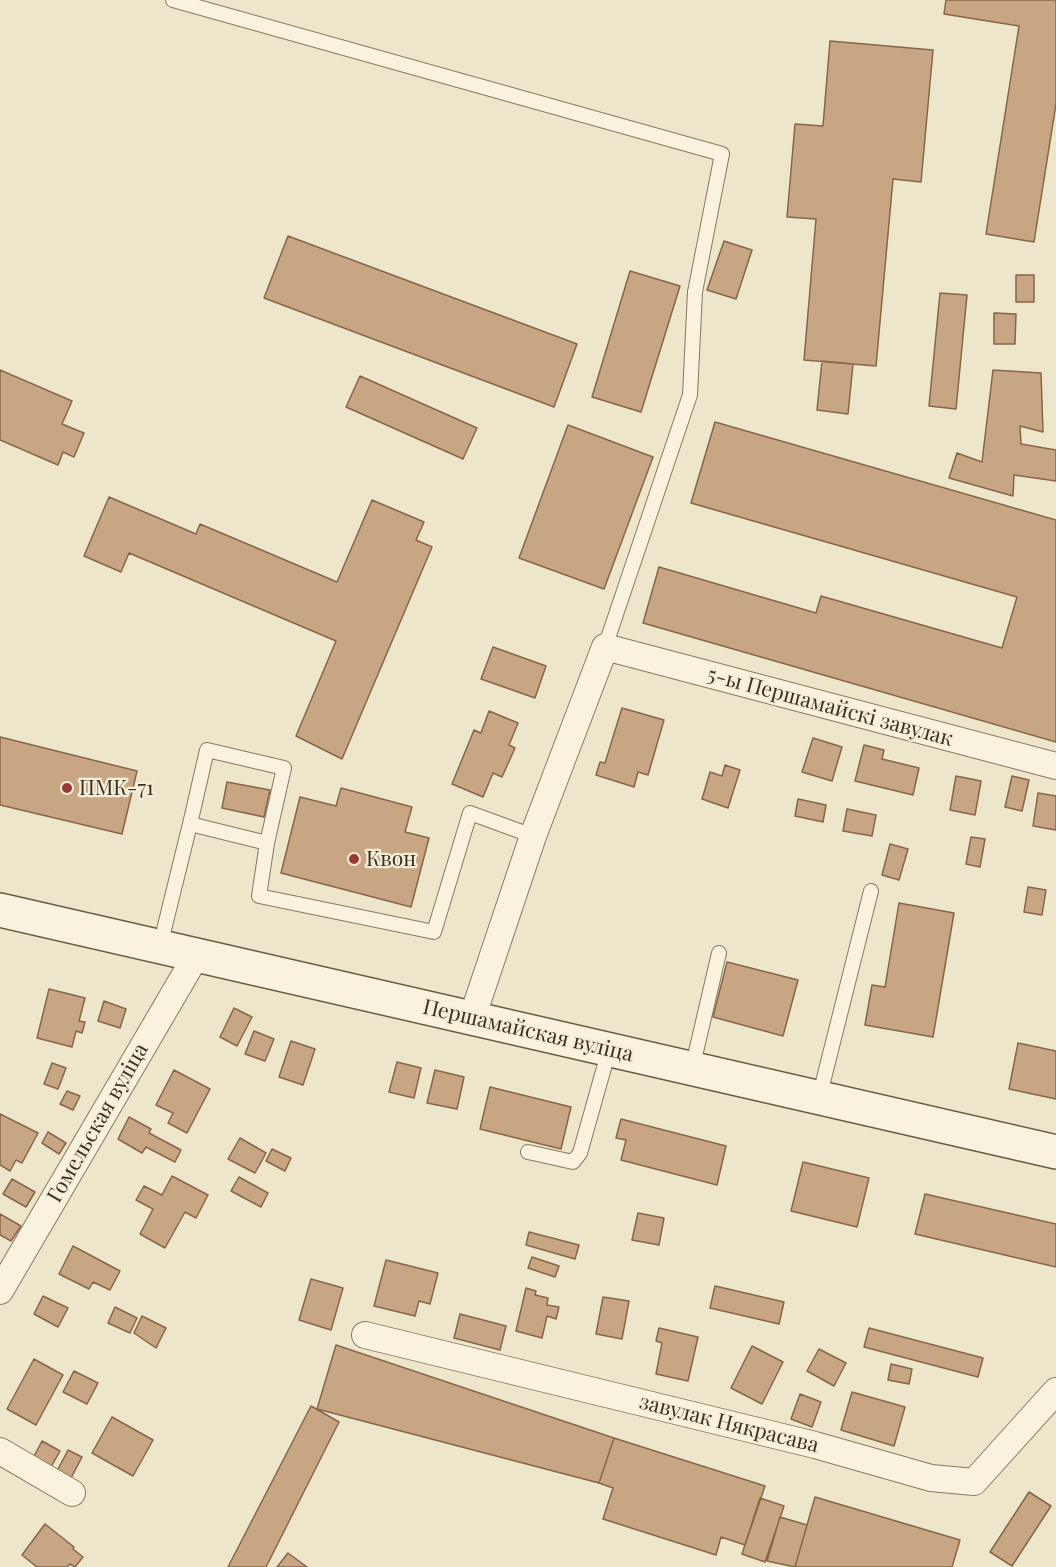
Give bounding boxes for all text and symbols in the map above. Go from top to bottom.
street label: 5-ы Першамайскі завулак [704,662,956,752]
place label: ПМК-71 [79,775,154,801]
marker: ПМК-71 [60,781,74,795]
place label: Квон [366,846,416,872]
marker: Квон [347,852,361,866]
street label: Першамайская вуліца [420,995,636,1067]
street label: Гомельская вуліца [42,1039,154,1207]
street label: завулак Някрасава [637,1390,821,1458]

